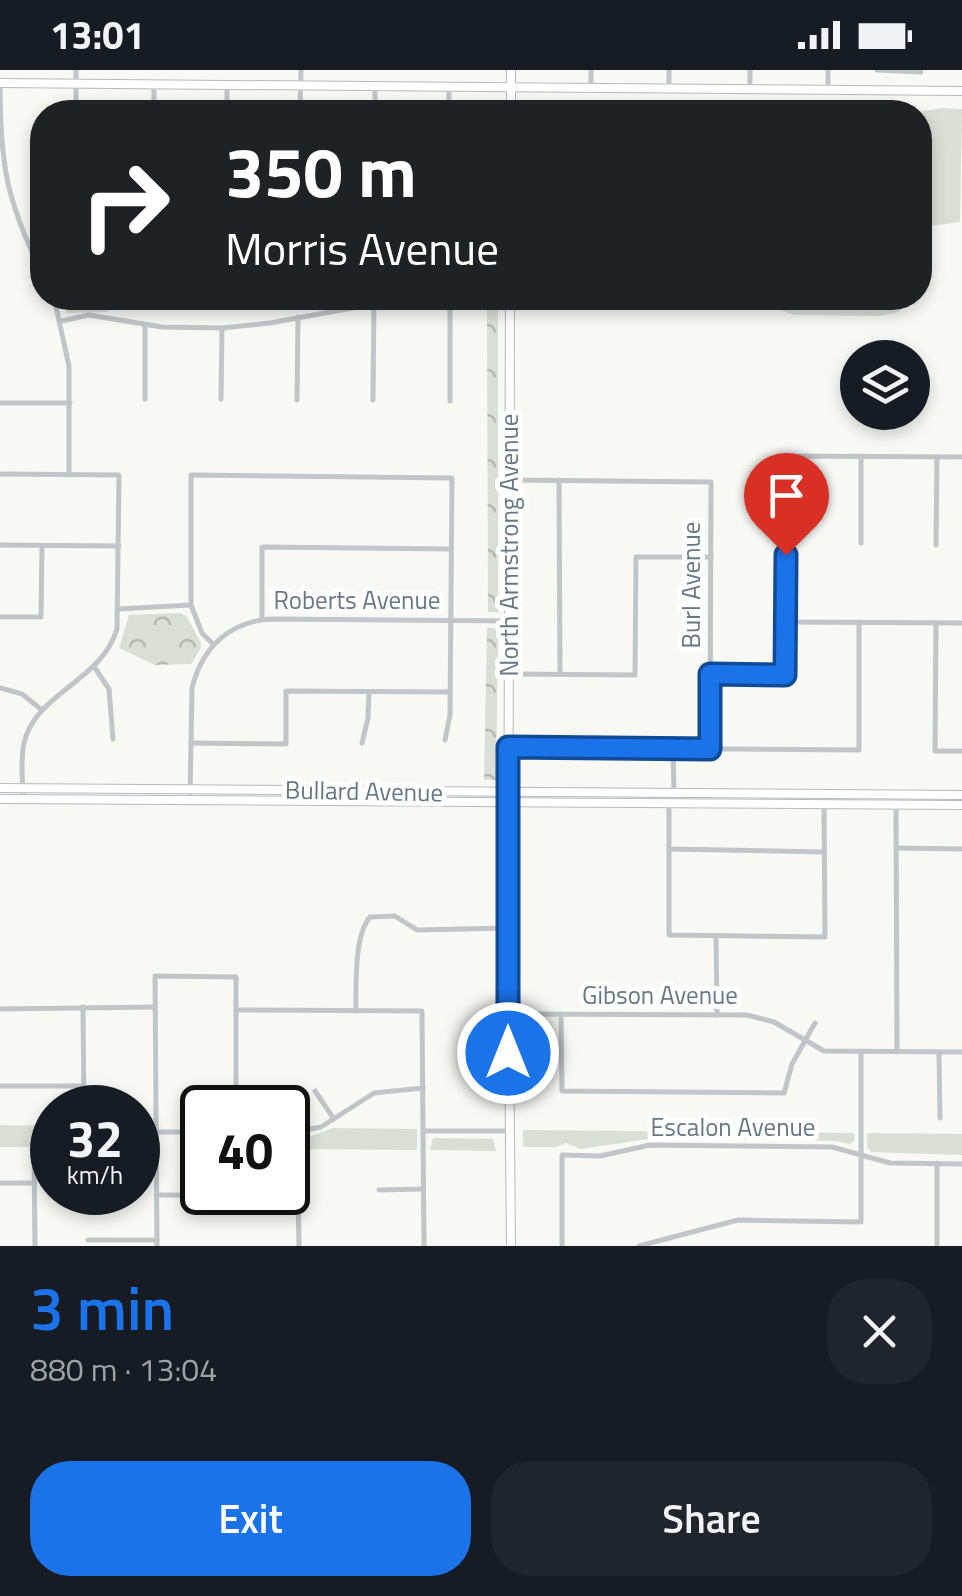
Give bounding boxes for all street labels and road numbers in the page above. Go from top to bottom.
street label: North Armstrong Avenue [490,414,528,676]
street label: Burl Avenue [672,522,710,648]
street label: Roberts Avenue [274,581,440,619]
street label: Bullard Avenue [285,771,443,811]
street label: Gibson Avenue [582,976,738,1014]
street label: Escalon Avenue [651,1108,815,1146]

